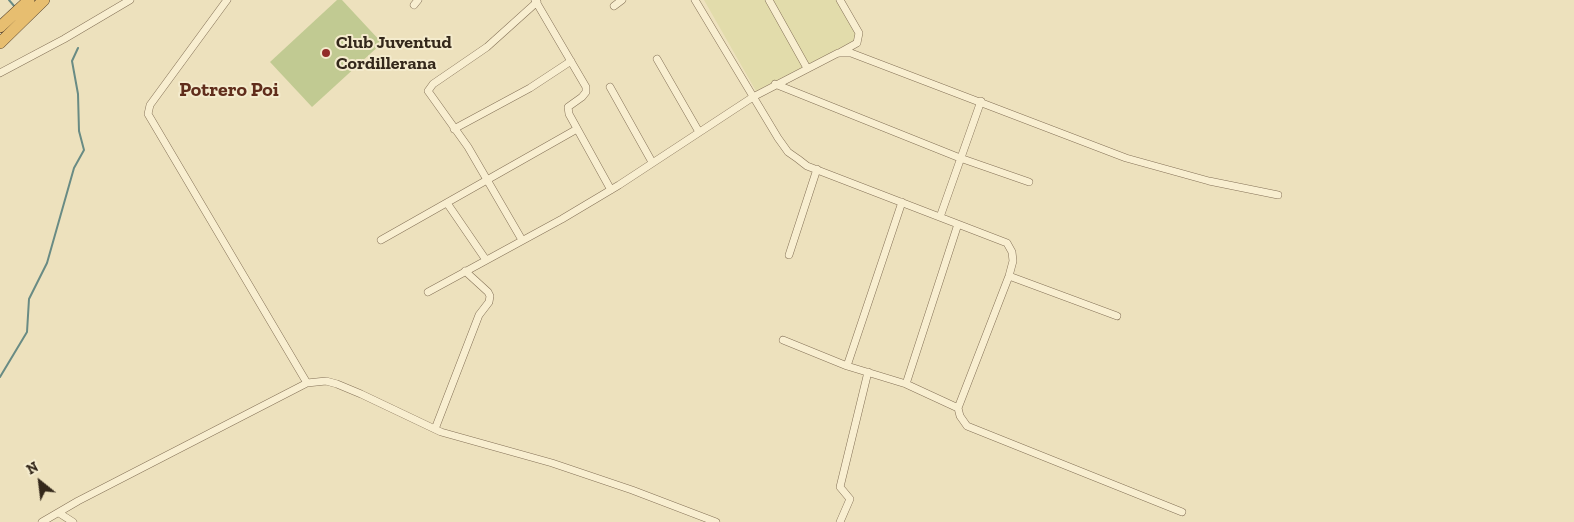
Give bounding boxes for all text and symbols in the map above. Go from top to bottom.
place label: Club Juventud Cordillerana [336,32,452,74]
marker: Club Juventud Cordillerana [320,47,332,59]
district label: Potrero Poi [179,78,279,102]
north arrow [15,457,65,507]
text: N [24,458,41,478]

